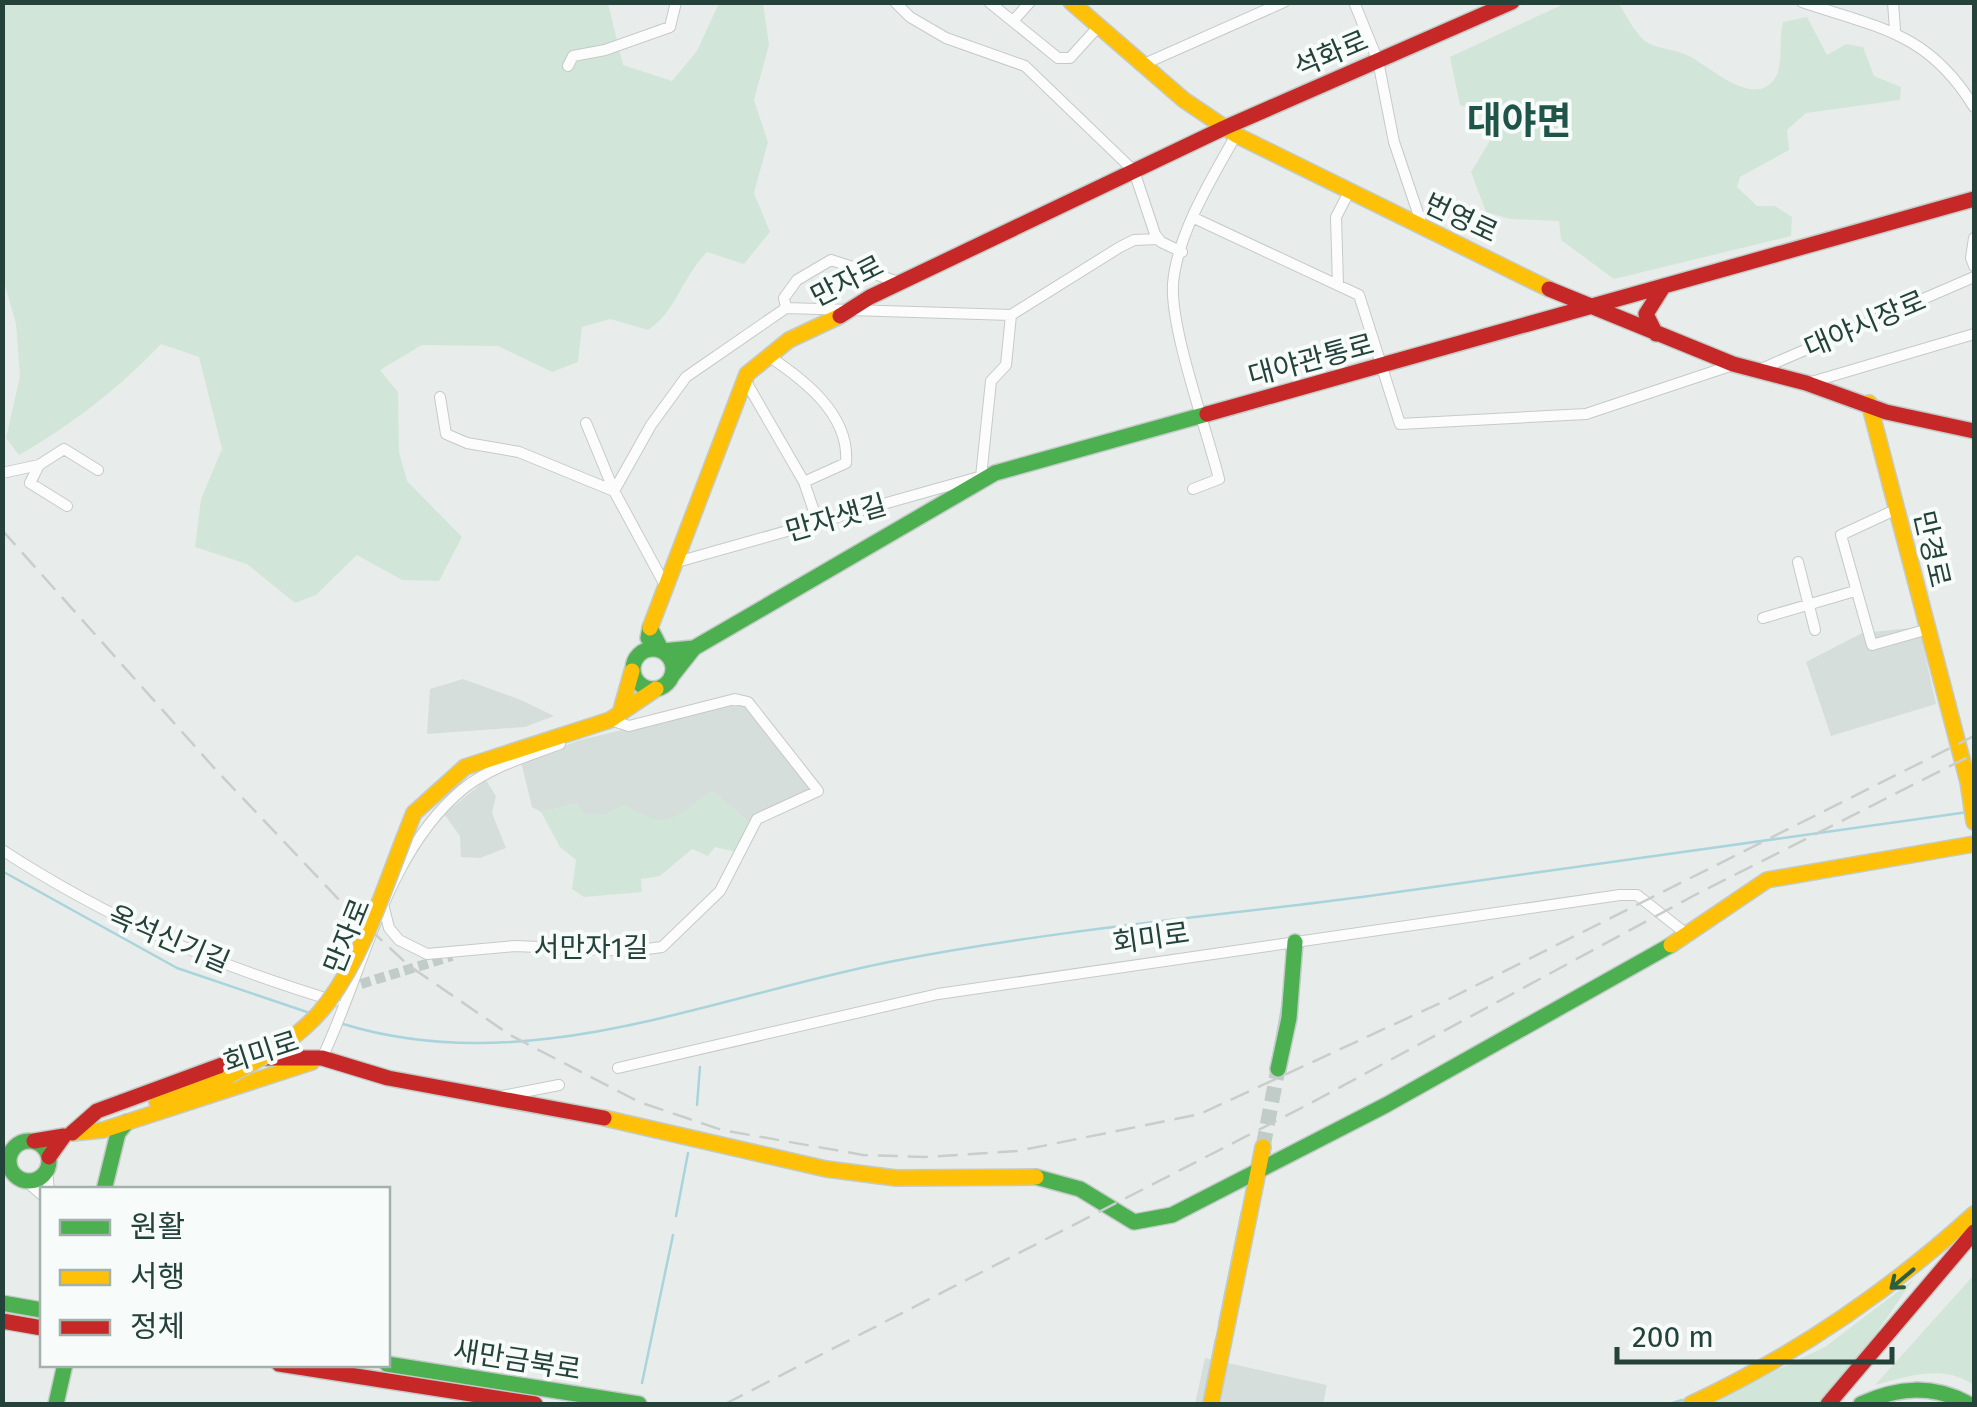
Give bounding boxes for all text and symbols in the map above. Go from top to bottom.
street label: 석화로 [1289,24,1373,84]
district label: 대야면 [1467,98,1571,144]
street label: 번영로 [1419,187,1503,249]
street label: 만자로 [805,249,889,313]
street label: 대야시장로 [1799,284,1931,364]
street label: 대야관통로 [1245,327,1377,393]
street label: 만자샛길 [782,488,890,548]
street label: 만경로 [1907,508,1957,590]
street label: 만자로 [317,894,377,978]
street label: 옥석신기길 [103,899,235,979]
street label: 회미로 [1110,916,1192,960]
street label: 서만자1길 [533,931,649,964]
street label: 회미로 [219,1024,303,1080]
legend [40,1187,390,1367]
text: 원활 [130,1209,185,1245]
text: 서행 [130,1259,185,1295]
one-way arrow [1889,1268,1915,1290]
scale bar [1617,1302,1892,1364]
text: 정체 [130,1309,185,1345]
text: 200 m [1632,1319,1714,1355]
street label: 새만금북로 [451,1334,583,1386]

